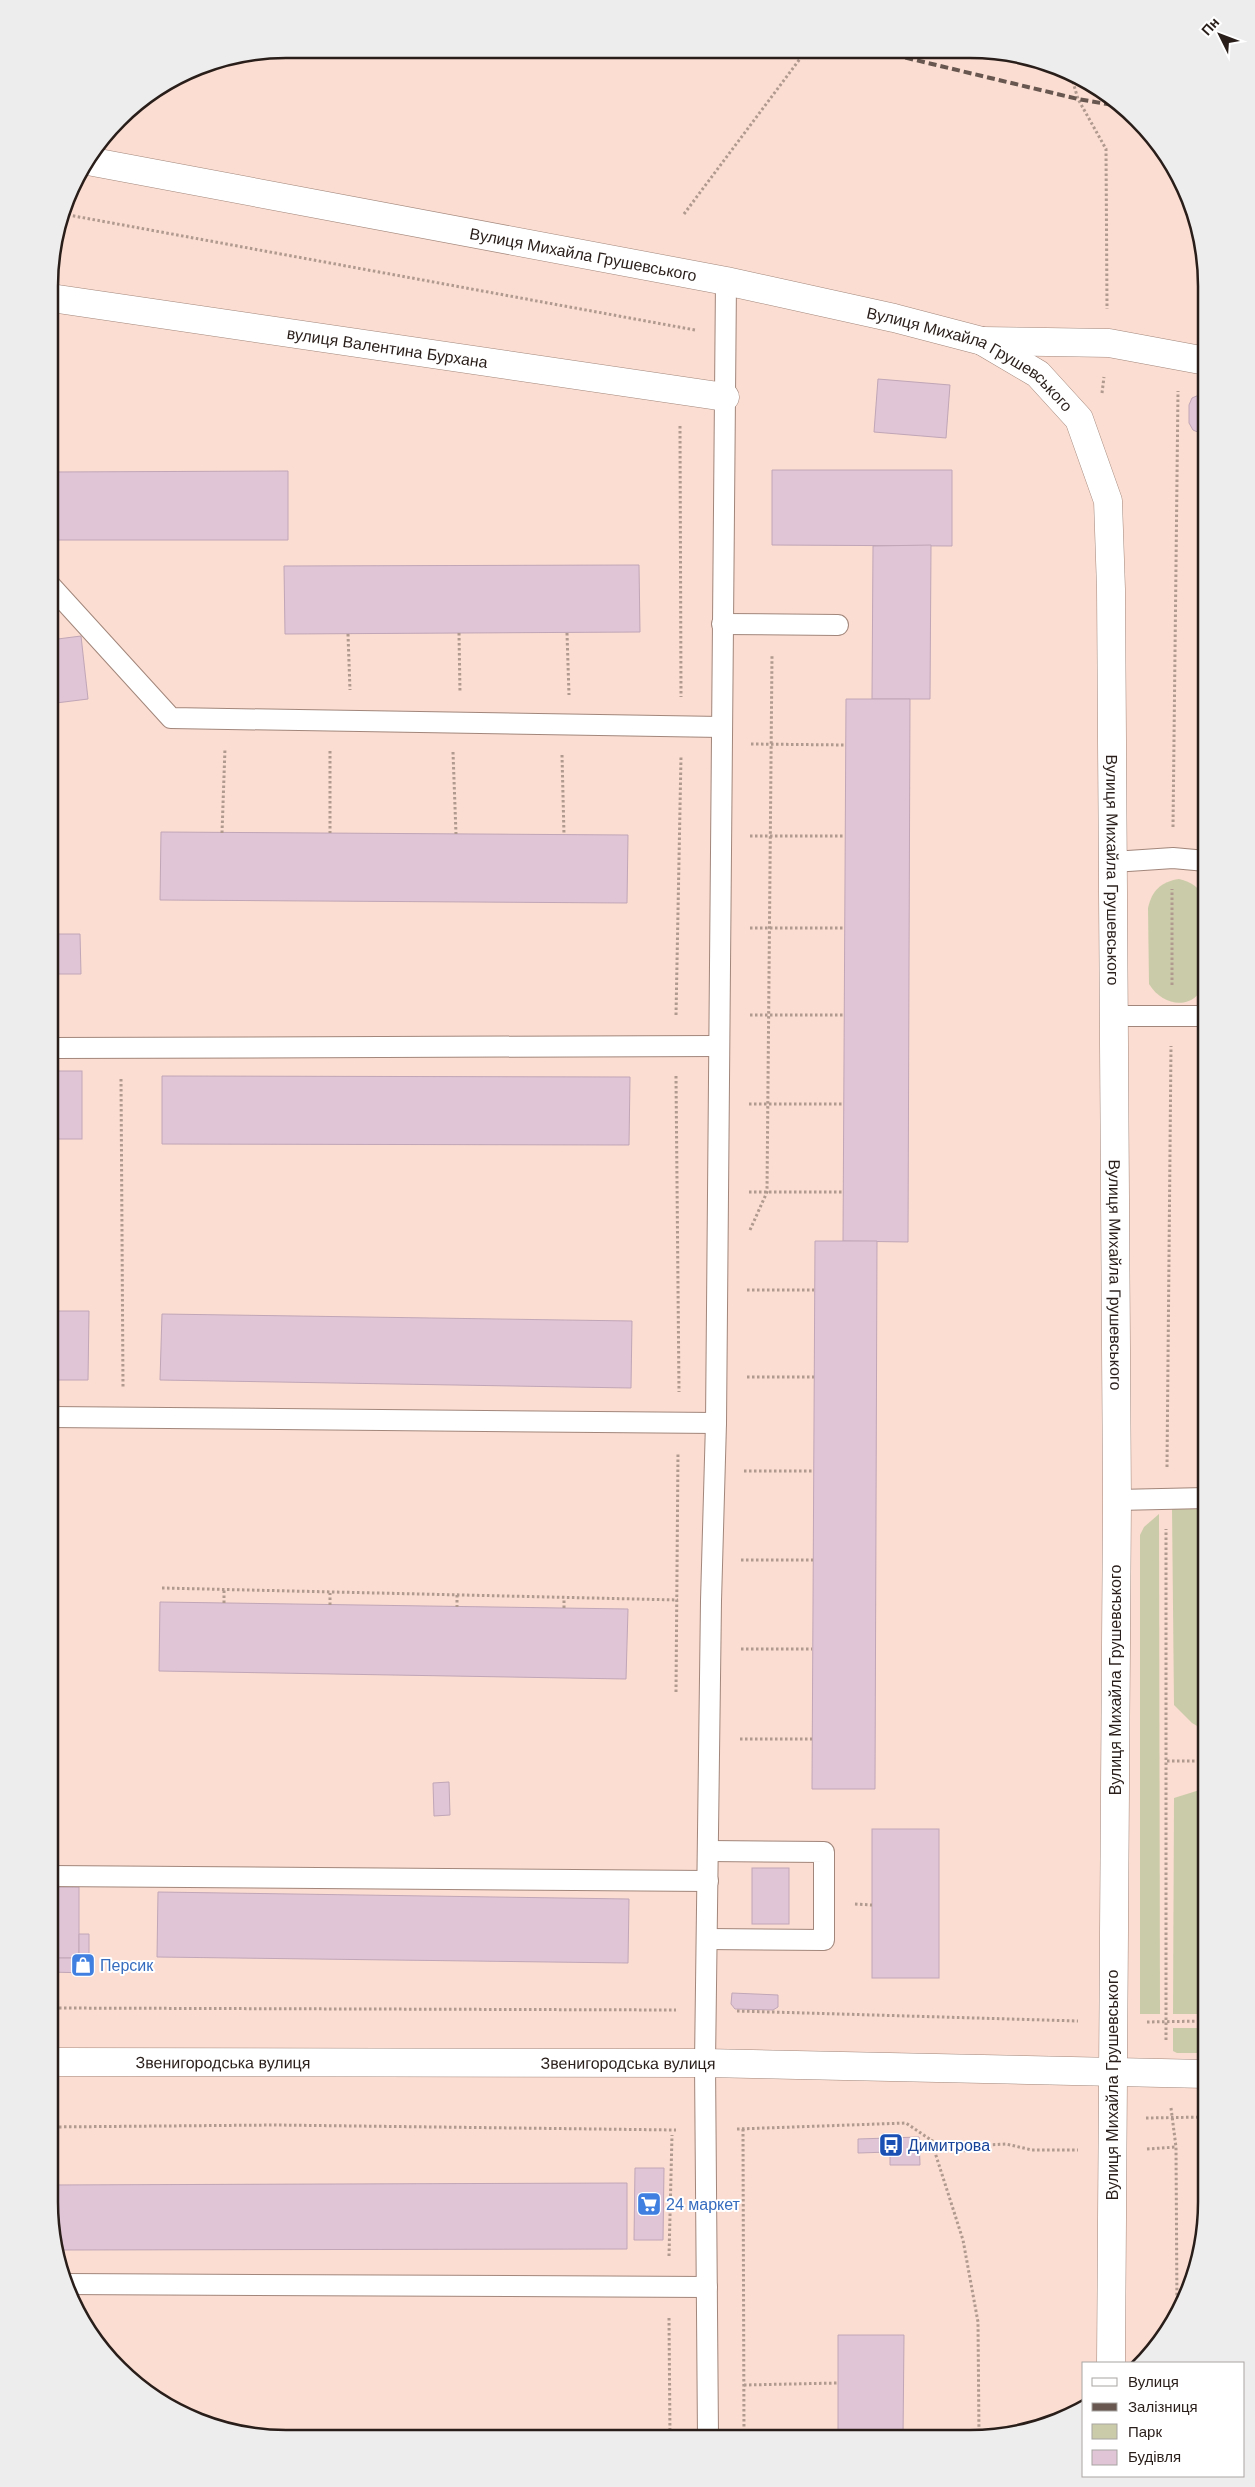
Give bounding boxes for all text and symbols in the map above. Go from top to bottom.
north arrow [1195,10,1245,60]
text: Пн [1198,14,1222,39]
street label: Вулиця Михайла Грушевського [468,224,698,284]
street label: Вулиця Михайла Грушевського [865,304,1076,415]
street label: вулиця Валентина Бурхана [286,324,489,371]
street label: Вулиця Михайла Грушевського [1104,754,1122,985]
street label: Вулиця Михайла Грушевського [1106,1159,1125,1390]
street label: Вулиця Михайла Грушевського [1107,1565,1124,1795]
shop icon: Персик [70,1952,96,1978]
place label: Персик [100,1957,154,1974]
street label: Вулиця Михайла Грушевського [1104,1970,1121,2200]
street label: Звенигородська вулиця [136,2054,310,2071]
street label: Звенигородська вулиця [541,2054,716,2072]
bus stop icon: Димитрова [878,2132,904,2158]
place label: Димитрова [908,2137,990,2154]
supermarket icon: 24 маркет [636,2191,662,2217]
place label: 24 маркет [666,2196,741,2213]
legend [1082,2362,1245,2477]
text: Вулиця [1128,2373,1179,2390]
text: Залізниця [1128,2398,1198,2415]
text: Парк [1128,2423,1162,2440]
text: Будівля [1128,2448,1181,2465]

